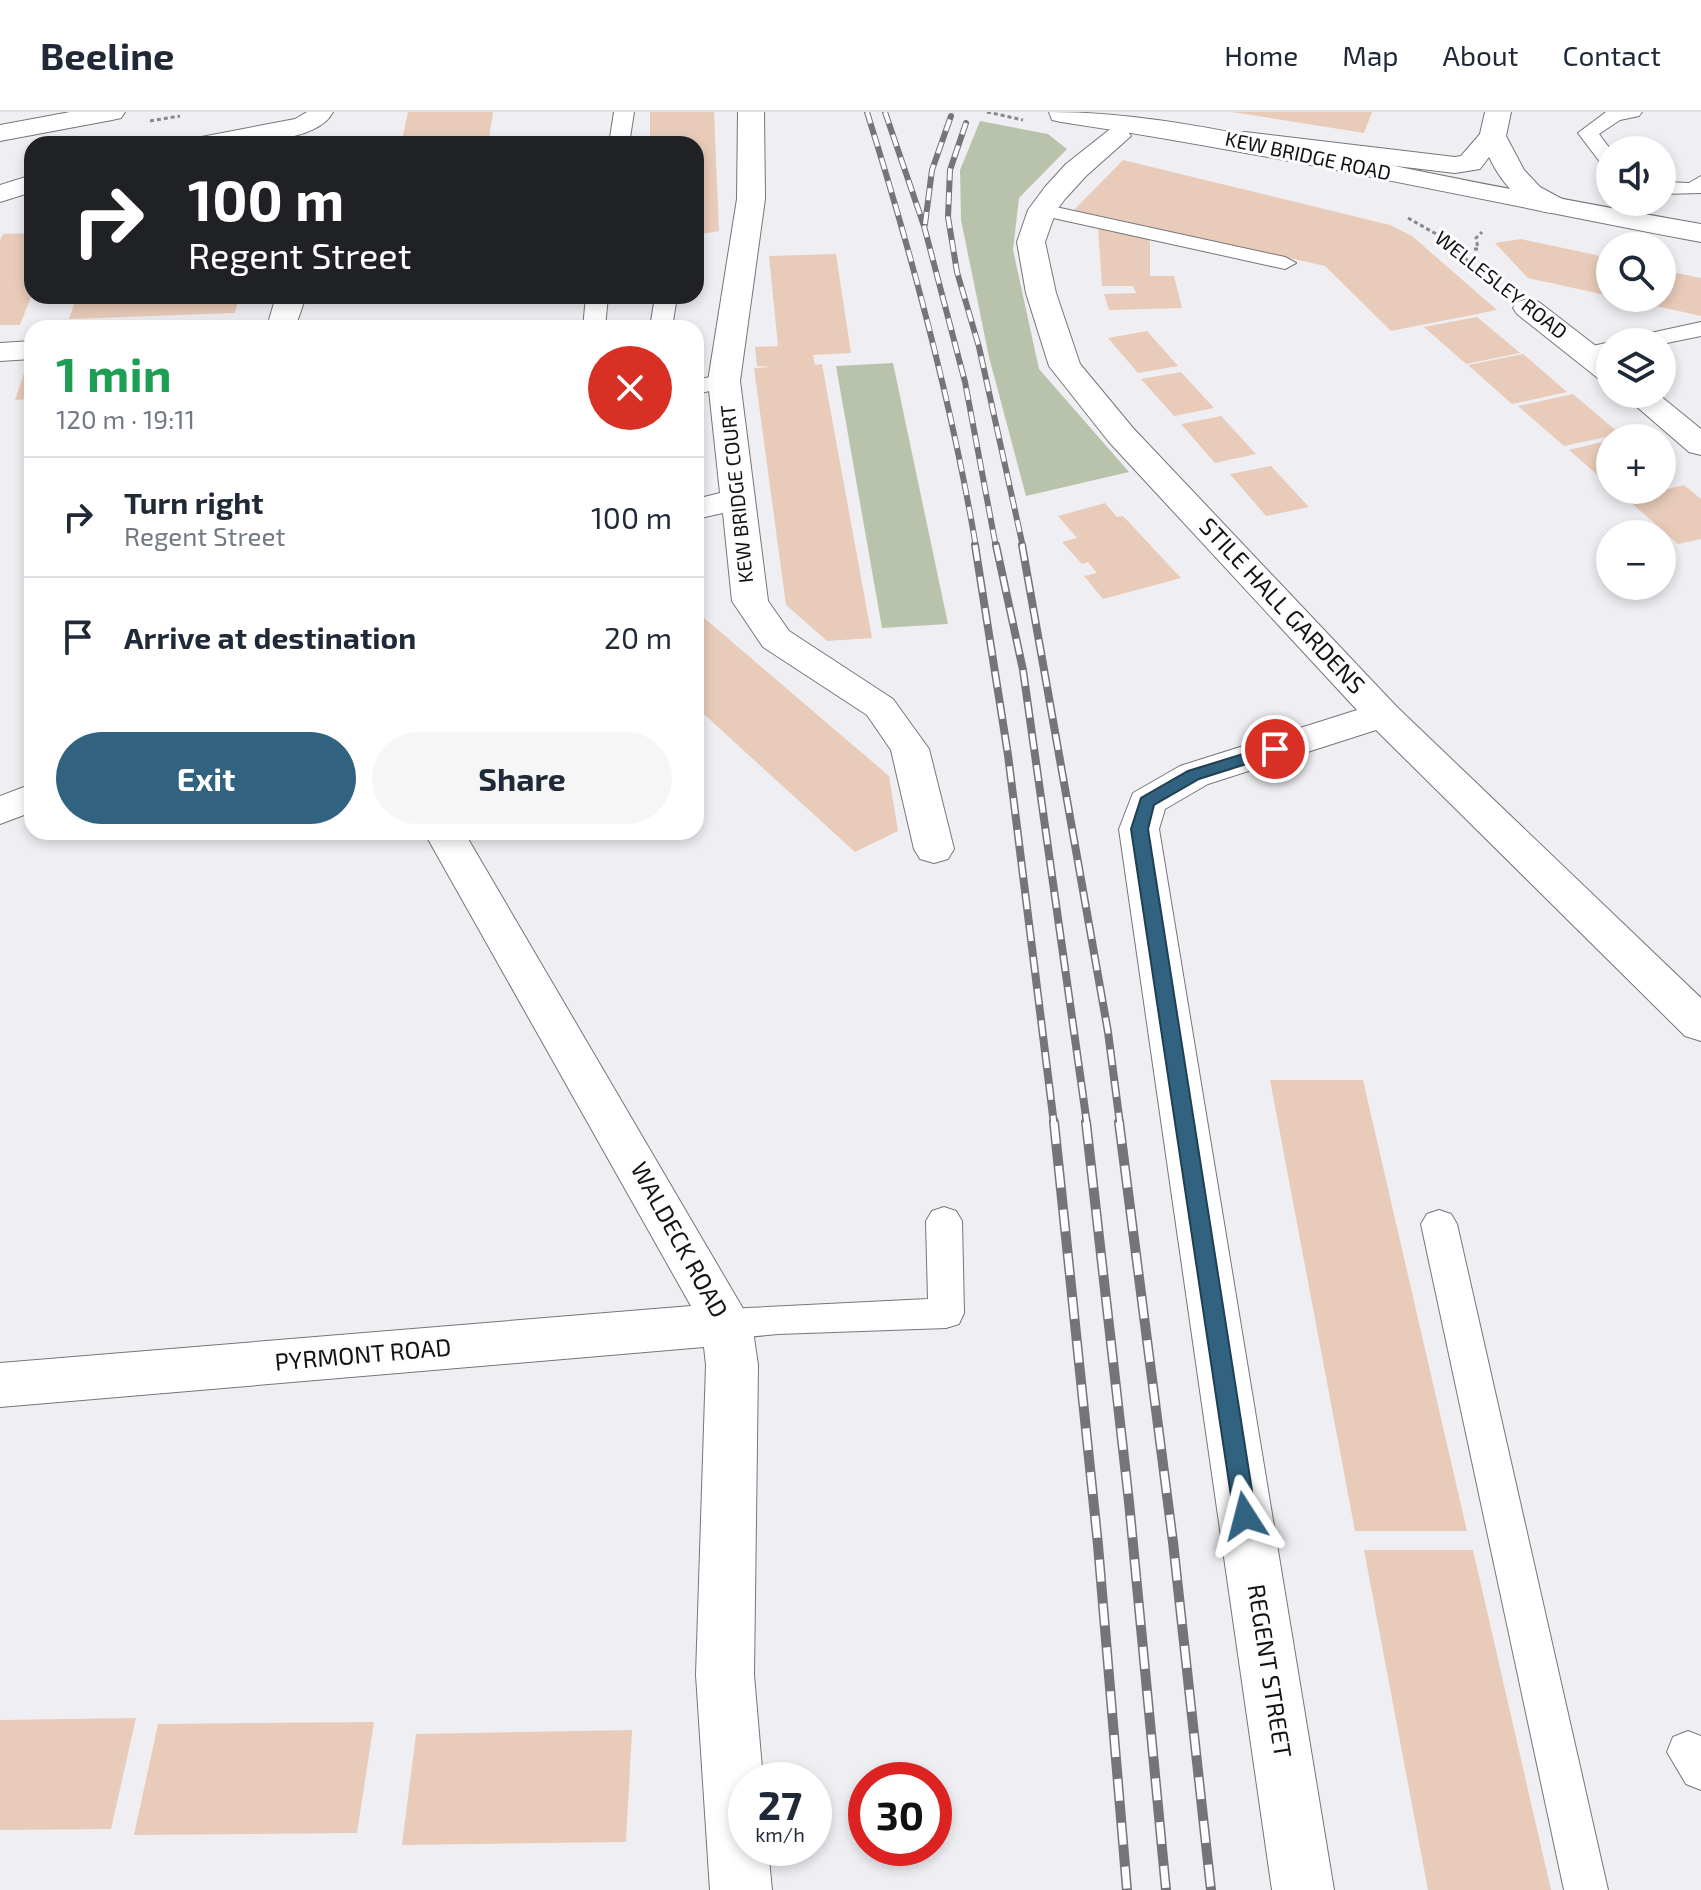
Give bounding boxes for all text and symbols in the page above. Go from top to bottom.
text: Beeline [40,32,174,78]
text: Home [1224,38,1298,72]
text: Map [1342,38,1399,72]
text: About [1443,38,1518,72]
text: Contact [1562,38,1661,72]
street label: KEW BRIDGE ROAD [1223,126,1393,184]
map controls [1596,136,1676,600]
button: sound [1596,136,1676,216]
text: 100 m [188,165,344,232]
icon: right [56,168,160,272]
street label: WELLESLEY ROAD [1431,225,1573,343]
button: search [1596,232,1676,312]
text: Regent Street [188,233,411,276]
button: layers [1596,328,1676,408]
text: 1 min [56,344,172,402]
button: close [588,346,672,430]
text: 120 m · 19:11 [56,403,195,434]
street label: KEW BRIDGE COURT [715,403,757,584]
button: + [1596,424,1676,504]
text: Turn right [124,484,264,520]
icon: right [56,495,100,539]
text: 100 m [591,499,672,535]
street label: STILE HALL GARDENS [1194,511,1372,699]
text: Regent Street [124,520,285,551]
button: − [1596,520,1676,600]
icon: arrive [56,615,100,659]
text: Arrive at destination [124,619,416,655]
text: 20 m [604,619,672,655]
pin [1241,715,1309,783]
icon: arrive [1253,727,1297,771]
button: Exit [56,732,356,824]
button: Share [372,732,672,824]
street label: WALDECK ROAD [626,1156,735,1322]
street label: PYRMONT ROAD [273,1331,452,1376]
position arrow [1203,1474,1287,1558]
street label: REGENT STREET [1242,1582,1299,1760]
speed limit sign: 30 [848,1762,952,1866]
text: 27 [758,1780,802,1828]
text: km/h [755,1822,805,1846]

